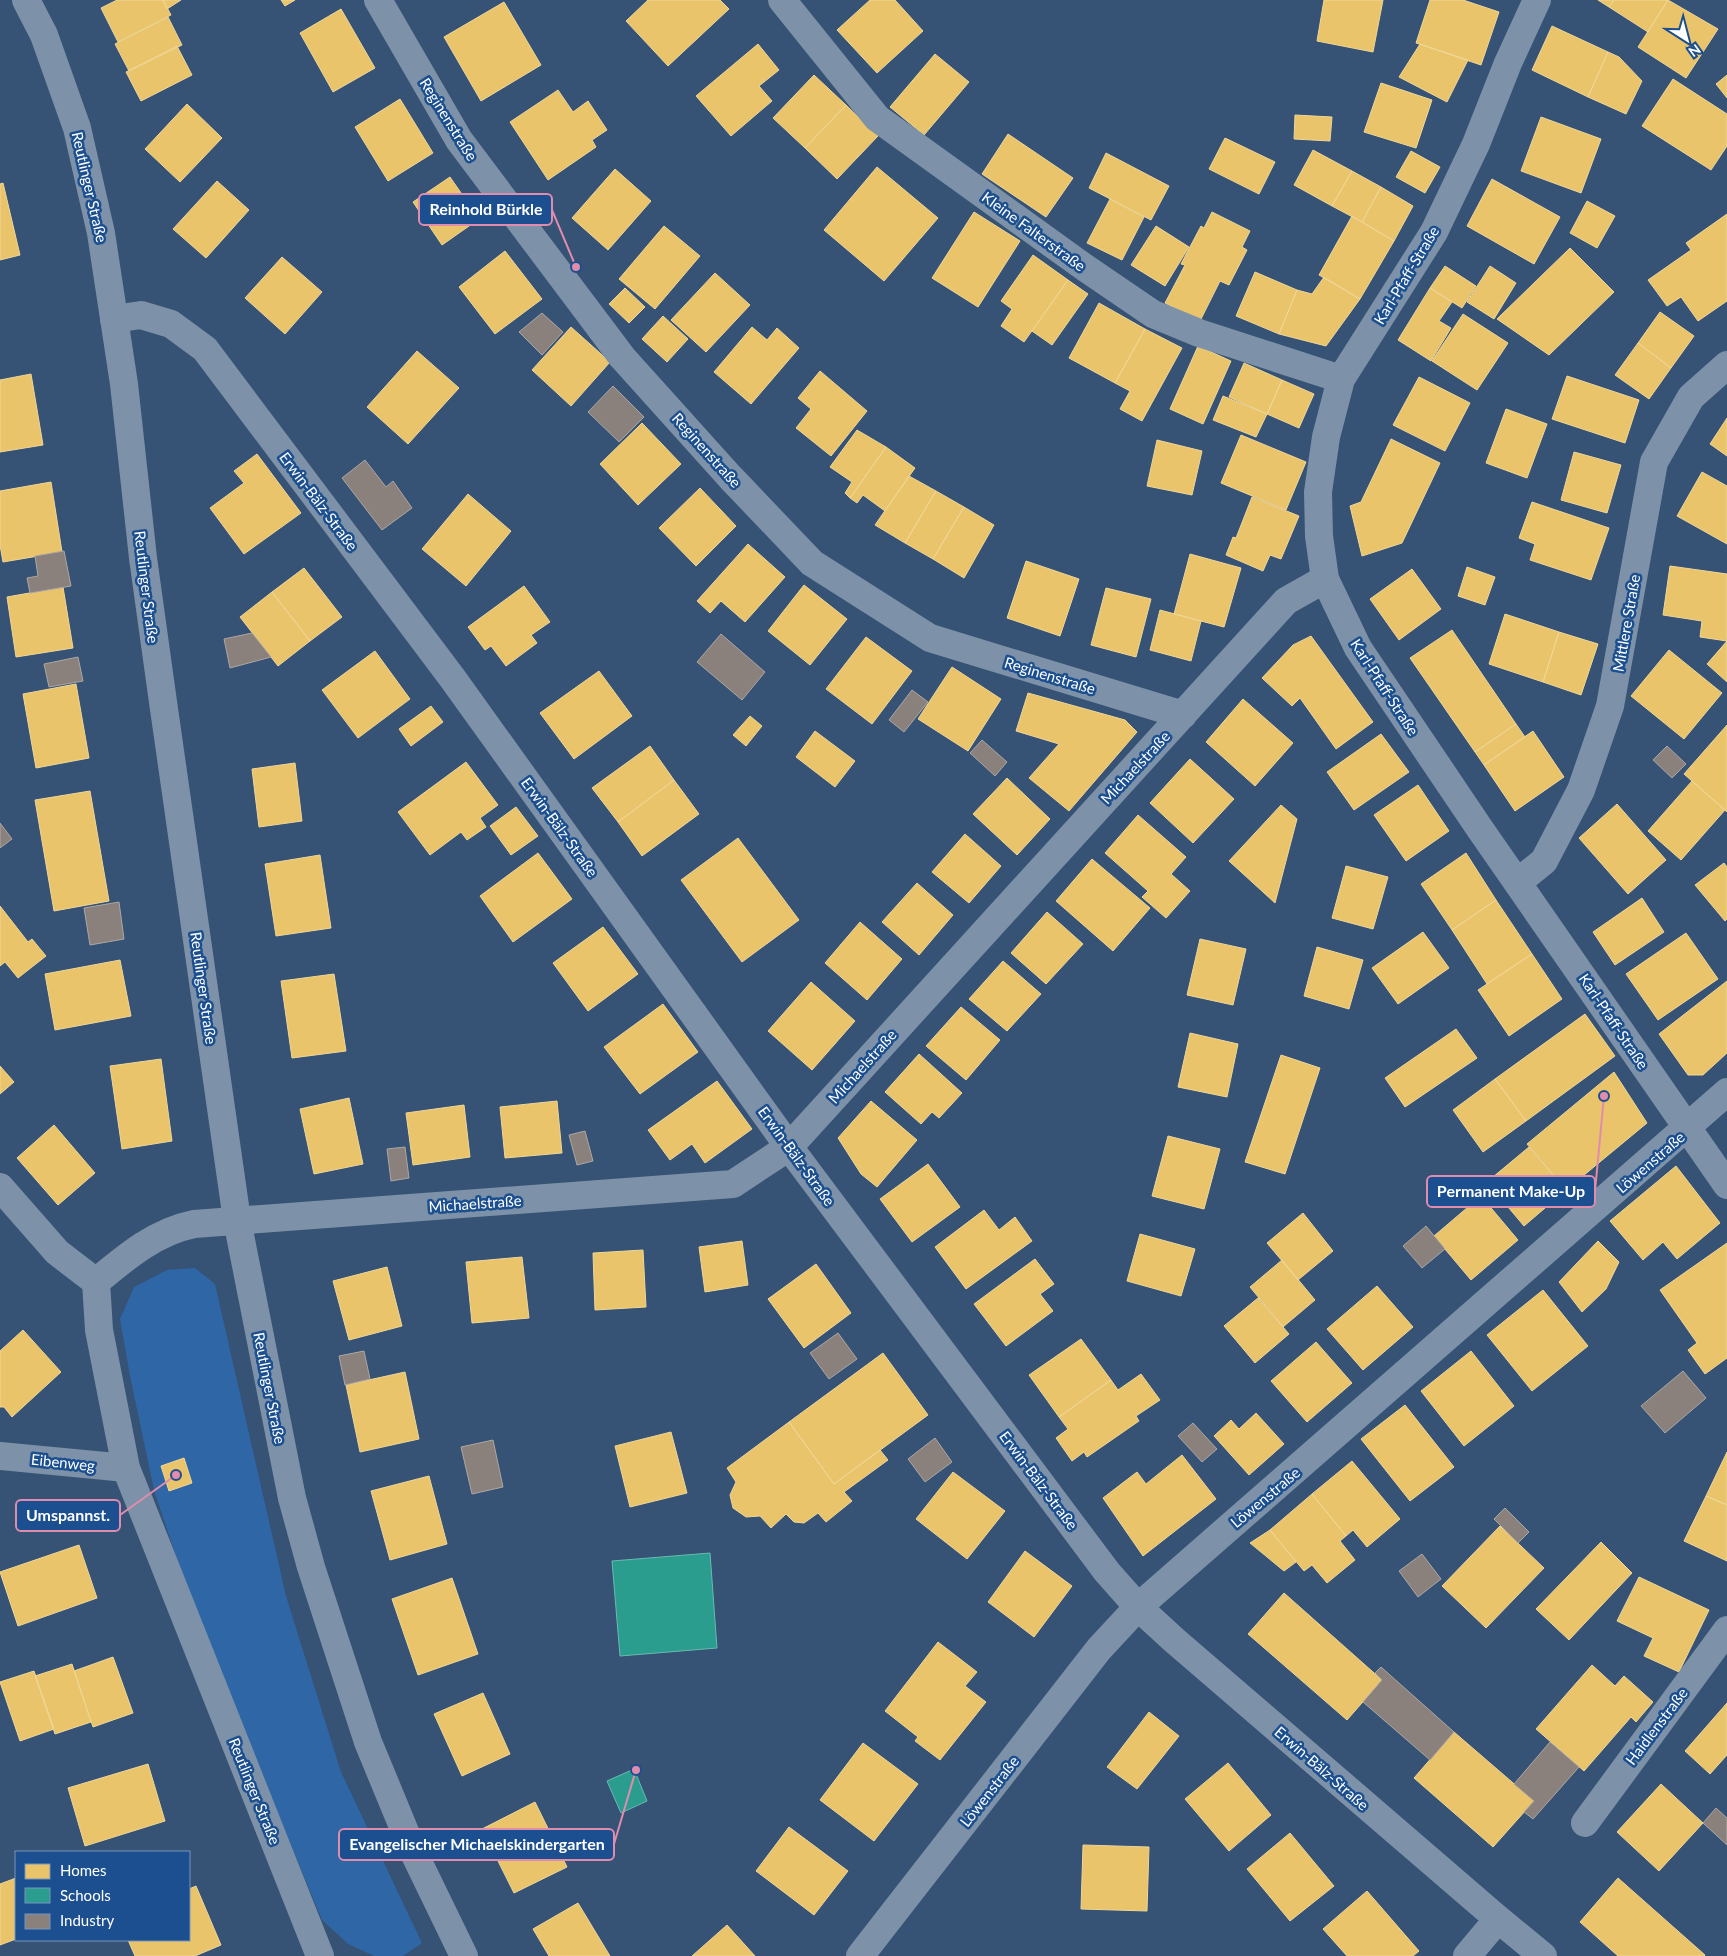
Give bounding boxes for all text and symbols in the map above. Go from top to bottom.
north arrow [1662,15,1712,65]
text: N [1686,41,1704,61]
street label: Reginenstraße [416,74,482,164]
street label: Reutlinger Straße [68,130,112,244]
street label: Kleine Falterstraße [979,187,1089,275]
callout: Reinhold Bürkle [419,194,552,225]
text: Reinhold Bürkle [430,199,543,218]
street label: Karl-Pfaff-Straße [1370,223,1442,327]
street label: Reginenstraße [669,409,745,491]
street label: Erwin-Bälz-Straße [276,448,362,554]
street label: Reutlinger Straße [131,530,163,644]
street label: Mittlere Straße [1609,573,1643,673]
street label: Karl-Pfaff-Straße [1347,635,1423,739]
street label: Reginenstraße [1002,653,1098,697]
street label: Michaelstraße [1097,727,1173,807]
street label: Erwin-Bälz-Straße [518,774,602,880]
street label: Reutlinger Straße [187,931,221,1045]
street label: Karl-Pfaff-Straße [1575,970,1653,1072]
street label: Michaelstraße [824,1025,900,1107]
street label: Erwin-Bälz-Straße [755,1103,839,1209]
street label: Löwenstraße [1612,1127,1688,1197]
callout: Permanent Make-Up [1427,1176,1595,1207]
text: Permanent Make-Up [1437,1181,1585,1200]
street label: Michaelstraße [428,1191,522,1215]
street label: Reutlinger Straße [250,1331,290,1445]
street label: Erwin-Bälz-Straße [996,1427,1082,1533]
street label: Eibenweg [30,1450,96,1474]
street label: Löwenstraße [1227,1463,1303,1531]
callout: Umspannst. [16,1500,120,1531]
text: Umspannst. [26,1505,110,1524]
street label: Haidlenstraße [1621,1684,1691,1768]
street label: Erwin-Bälz-Straße [1271,1722,1373,1814]
street label: Reutlinger Straße [225,1735,285,1847]
street label: Löwenstraße [956,1752,1022,1830]
callout: Evangelischer Michaelskindergarten [339,1829,614,1860]
text: Evangelischer Michaelskindergarten [349,1834,605,1853]
legend [15,1851,190,1941]
text: Homes [60,1861,106,1879]
text: Schools [60,1886,111,1904]
text: Industry [60,1911,115,1929]

